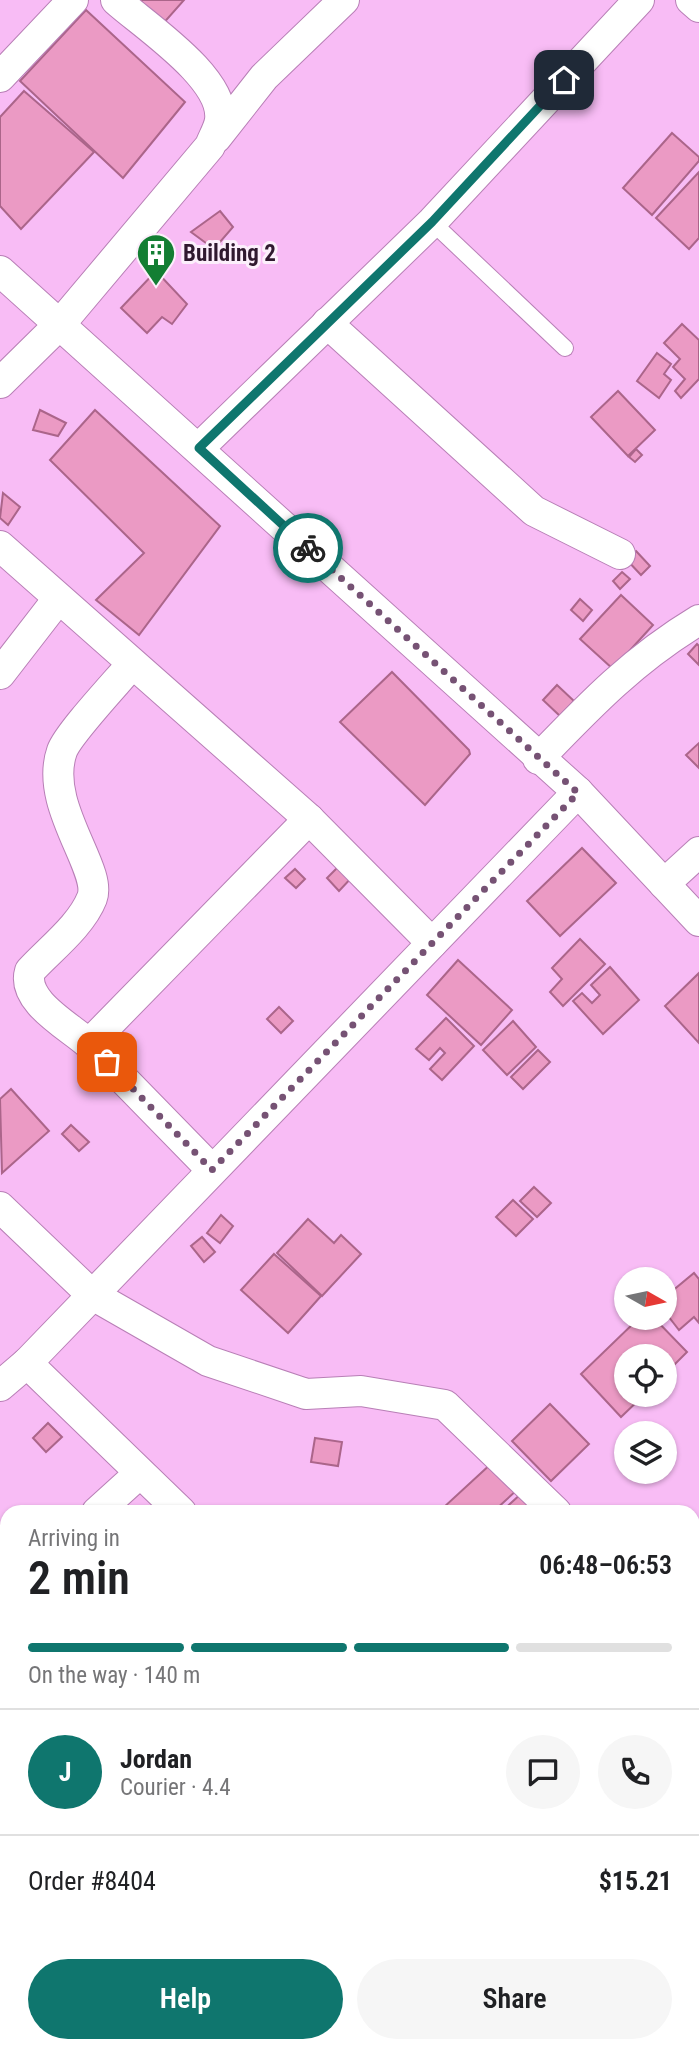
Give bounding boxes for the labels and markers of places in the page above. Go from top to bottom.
pin [534,50,594,110]
building icon: Building 2 [135,232,177,287]
place label: Building 2 [183,240,276,267]
pin [77,1032,137,1092]

